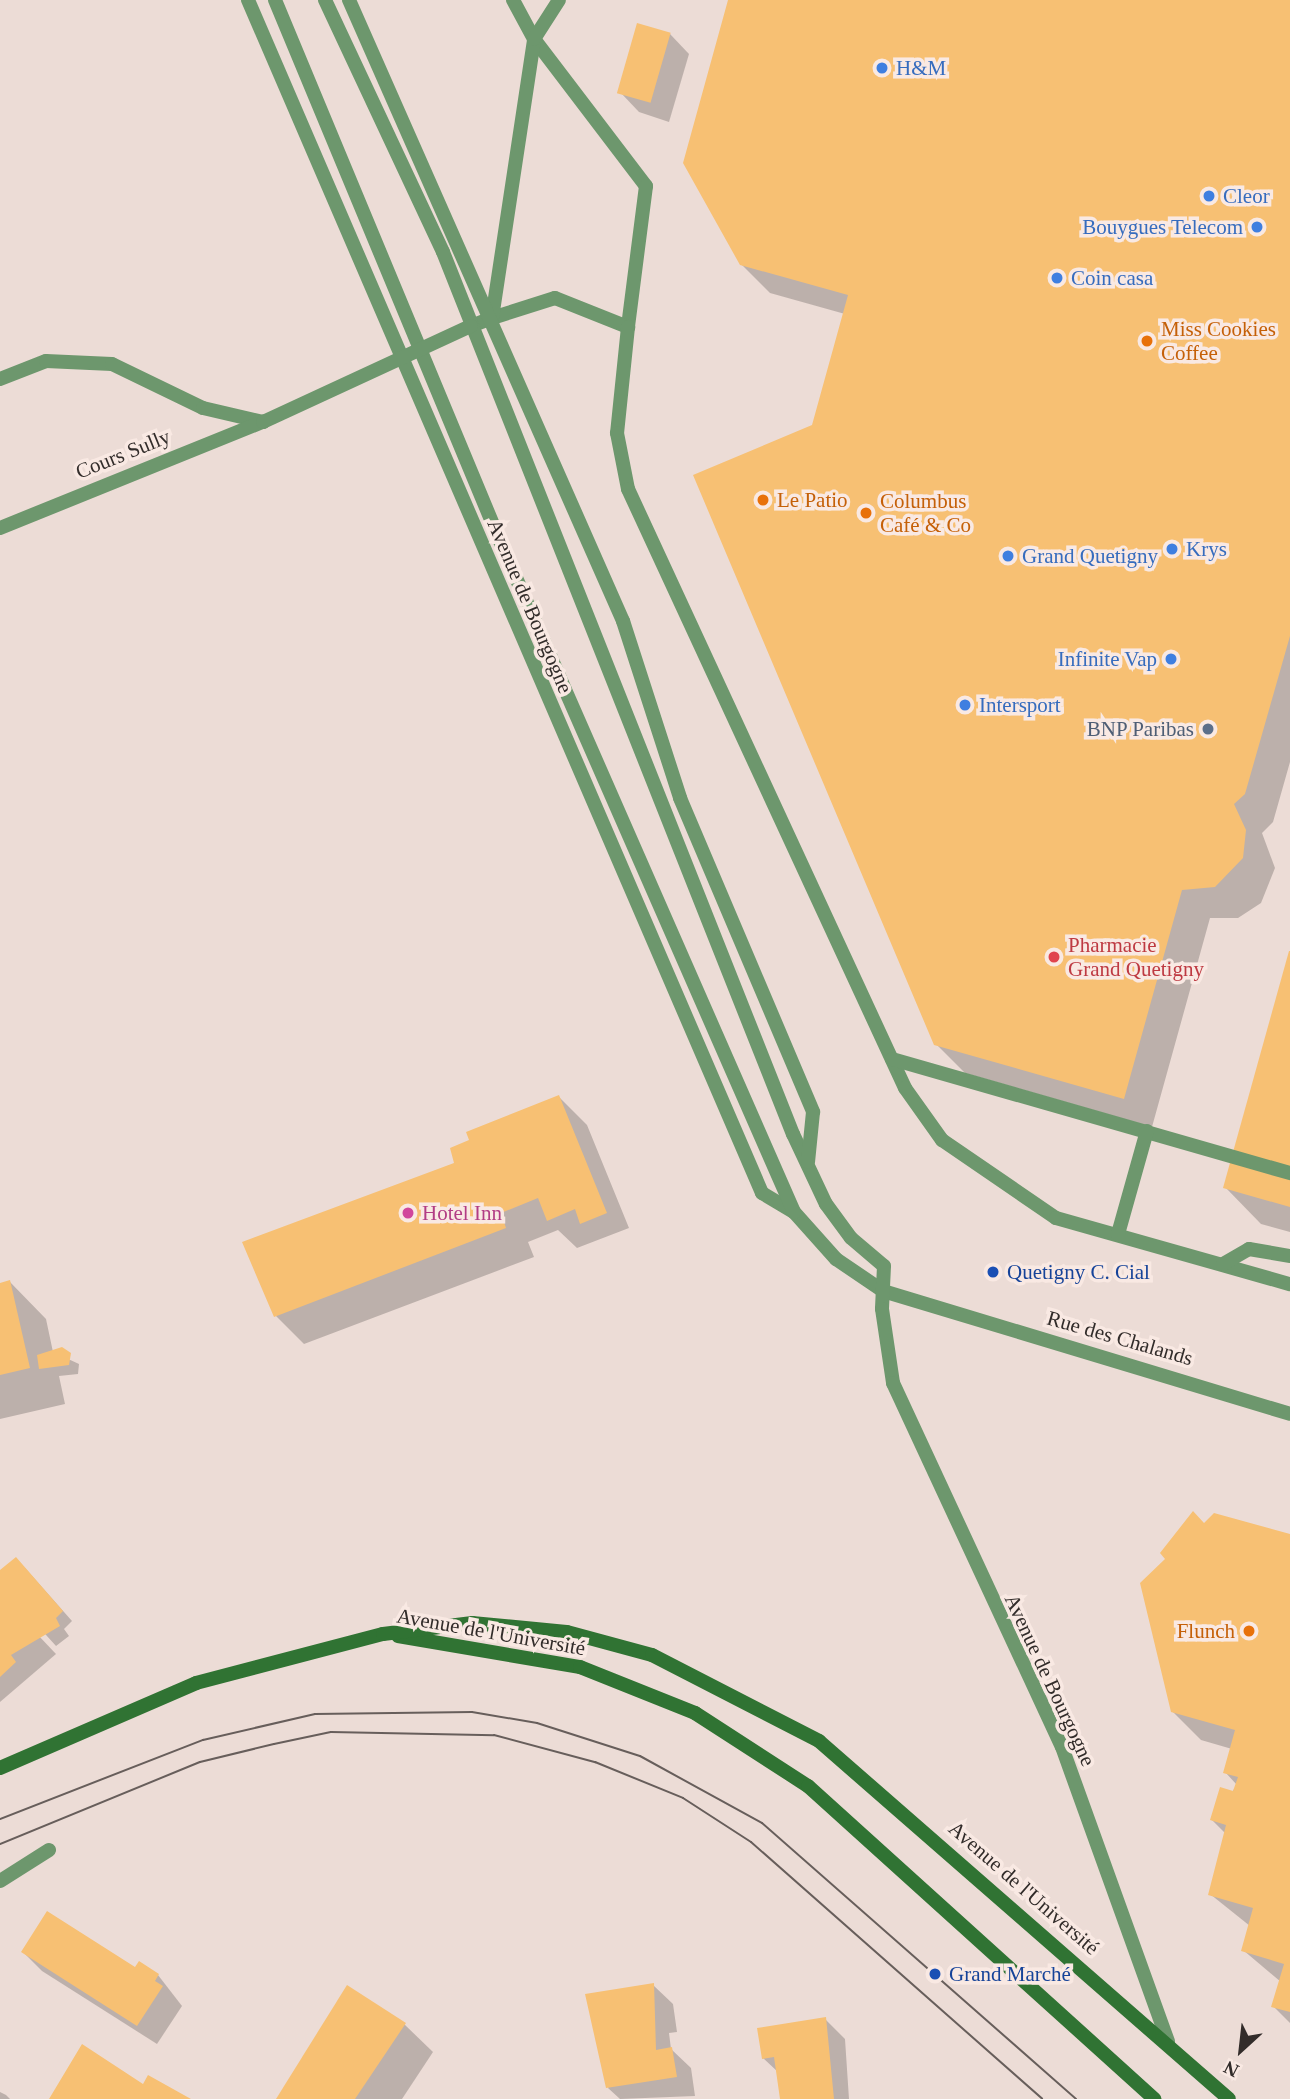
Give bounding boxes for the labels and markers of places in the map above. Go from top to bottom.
place label: H&M [896,55,946,81]
marker: H&M [874,60,890,76]
place label: Cleor [1223,183,1270,209]
marker: Cleor [1201,188,1217,204]
place label: Bouygues Telecom [1082,214,1243,240]
marker: Bouygues Telecom [1249,219,1265,235]
place label: Coin casa [1071,265,1153,291]
marker: Coin casa [1049,270,1065,286]
place label: Miss Cookies Coffee [1161,316,1276,366]
marker: Miss Cookies Coffee [1139,333,1155,349]
place label: Le Patio [777,487,848,513]
place label: Columbus Café & Co [880,488,971,538]
marker: Le Patio [755,492,771,508]
marker: Columbus Café & Co [858,505,874,521]
place label: Krys [1186,536,1227,562]
marker: Krys [1164,541,1180,557]
place label: Grand Quetigny [1022,543,1158,569]
marker: Grand Quetigny [1000,548,1016,564]
place label: Infinite Vap [1057,646,1157,672]
marker: Infinite Vap [1163,651,1179,667]
place label: Intersport [979,692,1061,718]
marker: Intersport [957,697,973,713]
place label: BNP Paribas [1086,716,1194,742]
marker: BNP Paribas [1200,721,1216,737]
place label: Pharmacie Grand Quetigny [1068,932,1204,982]
marker: Pharmacie Grand Quetigny [1046,949,1062,965]
place label: Hotel Inn [422,1200,502,1226]
marker: Hotel Inn [400,1205,416,1221]
place label: Quetigny C. Cial [1007,1259,1150,1285]
marker: Quetigny C. Cial [985,1264,1001,1280]
place label: Flunch [1177,1618,1235,1644]
marker: Flunch [1241,1623,1257,1639]
place label: Grand Marché [949,1961,1071,1987]
marker: Grand Marché [927,1966,943,1982]

